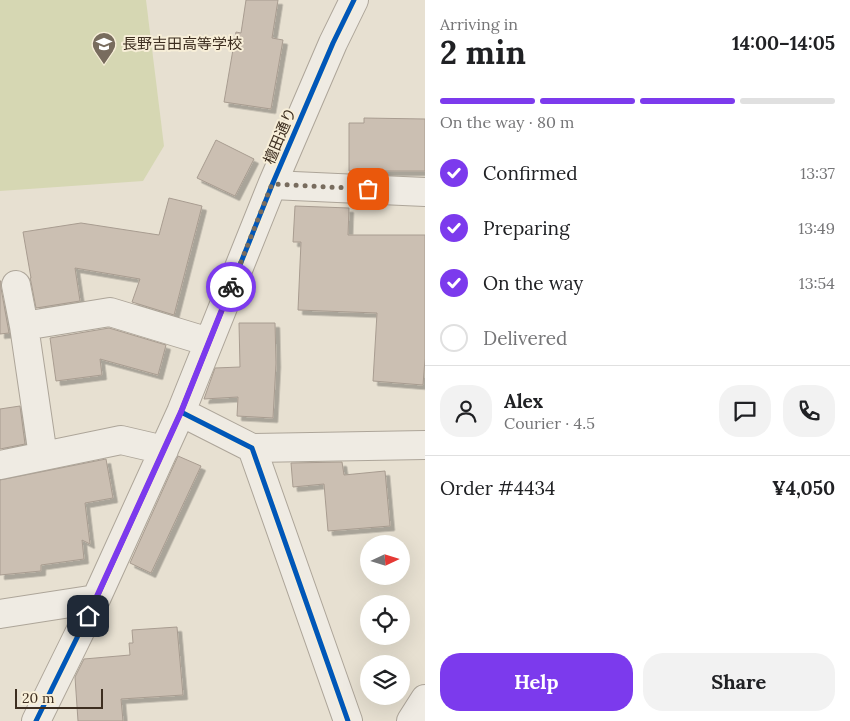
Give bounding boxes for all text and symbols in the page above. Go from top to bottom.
text: Arriving in [440,14,518,34]
school or university icon: 長野吉田高等学校 [91,31,117,65]
text: 14:00–14:05 [732,31,835,55]
text: 2 min [440,32,526,73]
place label: 長野吉田高等学校 [122,34,242,53]
street label: 檀田通り [259,104,300,167]
text: On the way · 80 m [440,112,574,132]
icon: check [440,159,468,187]
text: Confirmed [483,161,578,185]
text: 13:37 [800,163,835,183]
pin [347,168,389,210]
icon: bag [354,175,382,203]
icon: check [440,214,468,242]
text: Preparing [483,216,570,240]
text: 13:49 [798,218,835,238]
courier [206,262,256,312]
icon: check [440,269,468,297]
text: On the way [483,271,583,295]
icon: bike [217,273,245,301]
text: 13:54 [799,273,835,293]
text: Delivered [483,326,567,350]
button: person [440,385,492,437]
button: chat [719,385,771,437]
button: phone [783,385,835,437]
text: Alex [504,389,543,413]
text: Courier · 4.5 [504,413,595,433]
text: Order #4434 [440,476,555,500]
text: ¥4,050 [772,476,835,500]
north arrow [360,535,410,585]
map controls [360,535,410,705]
pin [67,595,109,637]
button: locate [360,595,410,645]
icon: home [74,602,102,630]
button: Help [440,653,633,711]
button: Share [643,653,835,711]
button: layers [360,655,410,705]
scale bar [15,686,102,709]
text: 20 m [22,689,54,707]

